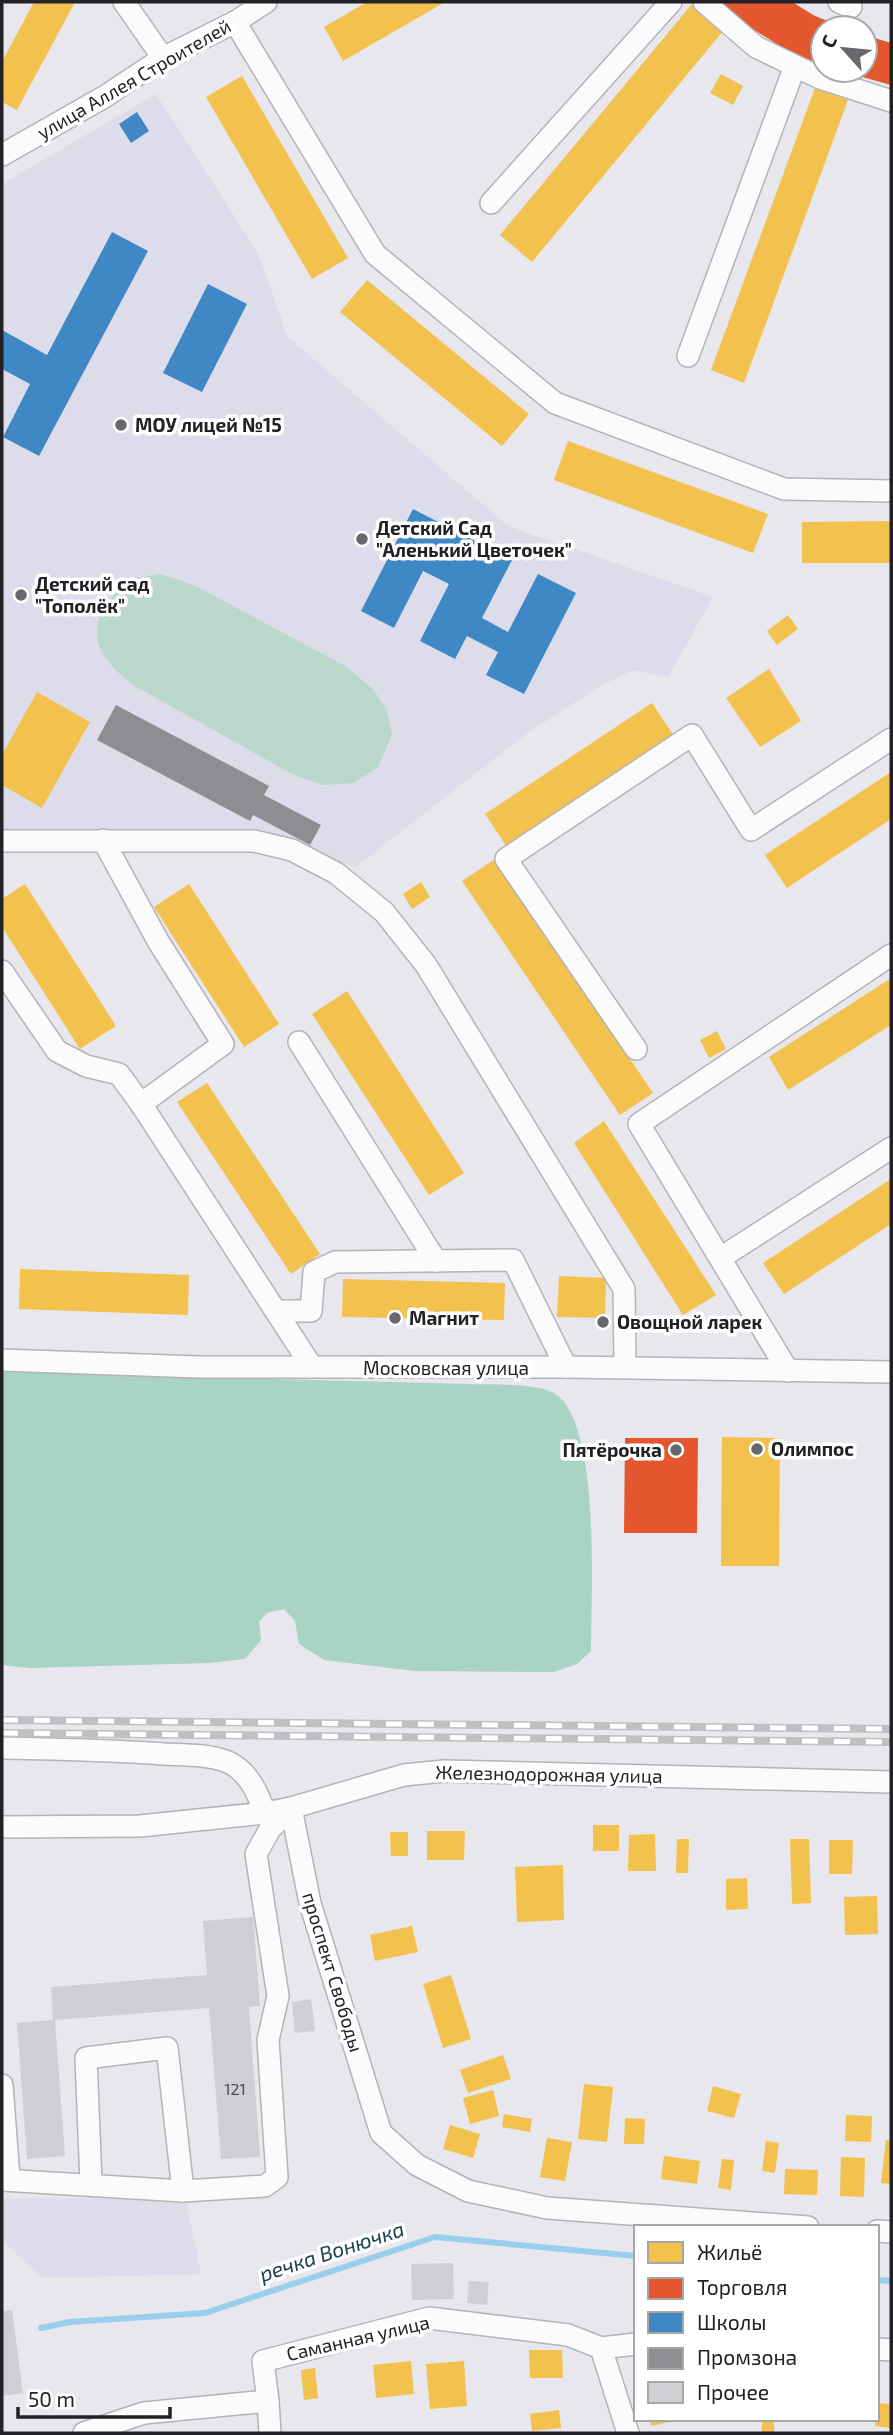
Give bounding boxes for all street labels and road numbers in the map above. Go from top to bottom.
street label: улица Аллея Строителей [33,14,235,144]
street label: Московская улица [363,1356,529,1380]
street label: Железнодорожная улица [435,1760,663,1788]
street label: проспект Свободы [298,1889,369,2054]
street label: Саманная улица [284,2310,432,2366]

